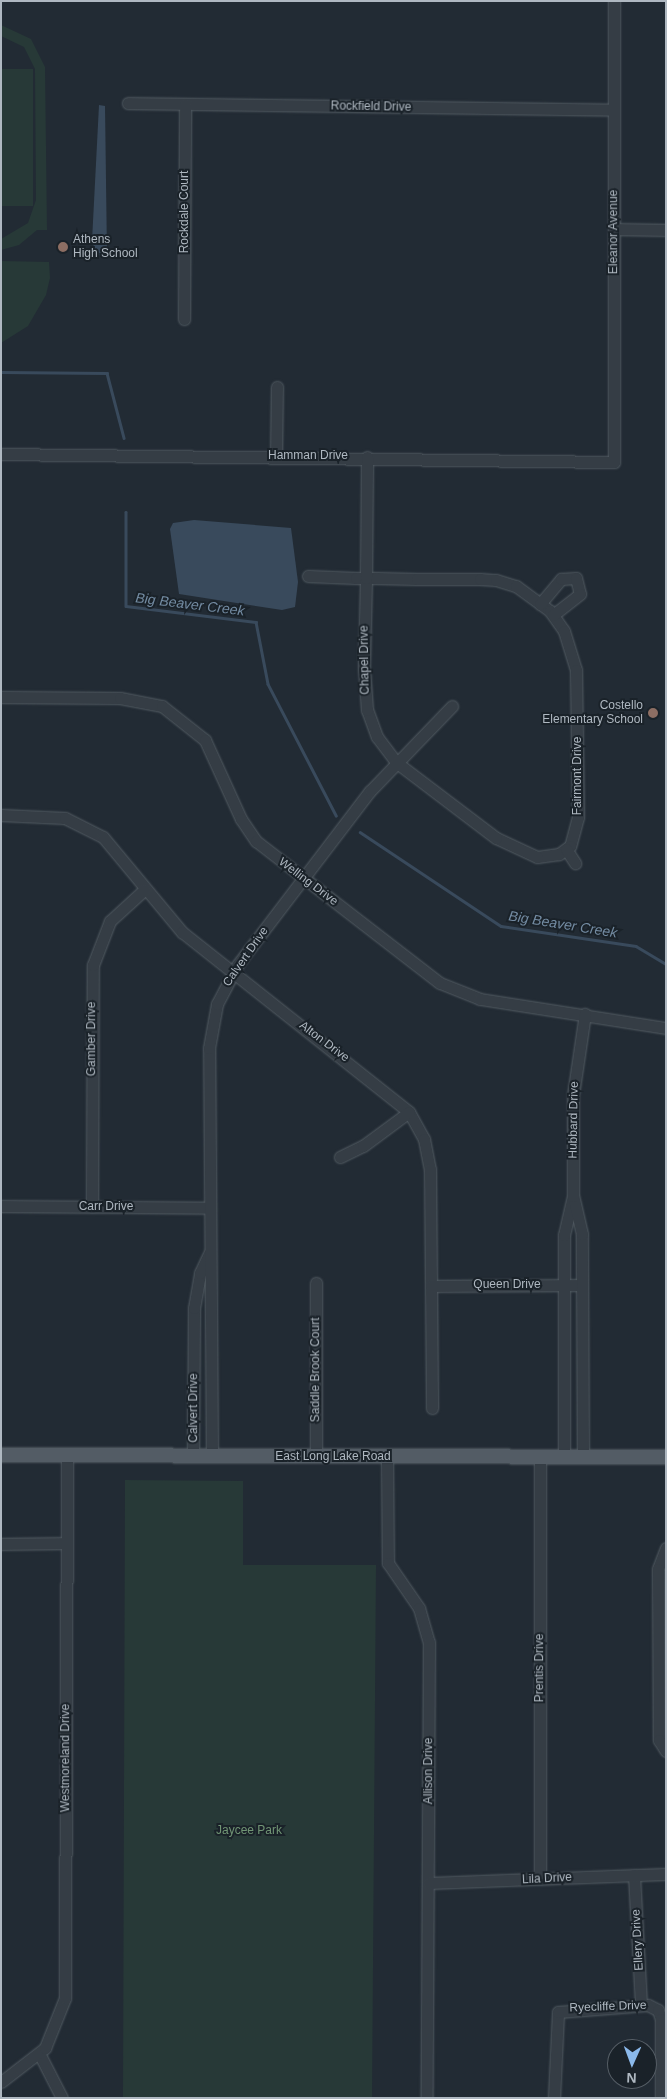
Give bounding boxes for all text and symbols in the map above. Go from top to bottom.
street label: Rockfield Drive [331,99,411,115]
street label: Rockdale Court [178,171,192,253]
street label: Eleanor Avenue [607,189,621,275]
place label: Athens High School [73,233,138,261]
marker: Athens High School [57,241,69,253]
street label: Hamman Drive [268,449,348,463]
water label: Big Beaver Creek [135,589,245,619]
street label: Chapel Drive [357,625,373,695]
place label: Costello Elementary School [542,699,643,727]
marker: Costello Elementary School [647,707,659,719]
street label: Fairmont Drive [571,737,585,815]
street label: Welling Drive [276,855,340,909]
water label: Big Beaver Creek [508,907,618,941]
street label: Calvert Drive [220,924,272,990]
street label: Gamber Drive [85,1002,99,1076]
street label: Alton Drive [296,1019,352,1065]
street label: Hubbard Drive [566,1081,582,1159]
street label: Carr Drive [79,1200,133,1214]
street label: Queen Drive [473,1278,541,1292]
street label: Saddle Brook Court [309,1318,323,1422]
street label: Calvert Drive [187,1373,201,1443]
street label: East Long Lake Road [275,1450,391,1464]
street label: Prentis Drive [533,1634,547,1702]
street label: Westmoreland Drive [59,1704,73,1812]
street label: Allison Drive [422,1738,436,1804]
park label: Jaycee Park [216,1824,282,1838]
street label: Lila Drive [522,1871,572,1887]
street label: Ellery Drive [629,1909,647,1971]
street label: Ryecliffe Drive [569,1998,647,2016]
north arrow [607,2039,657,2089]
text: N [626,2070,637,2086]

